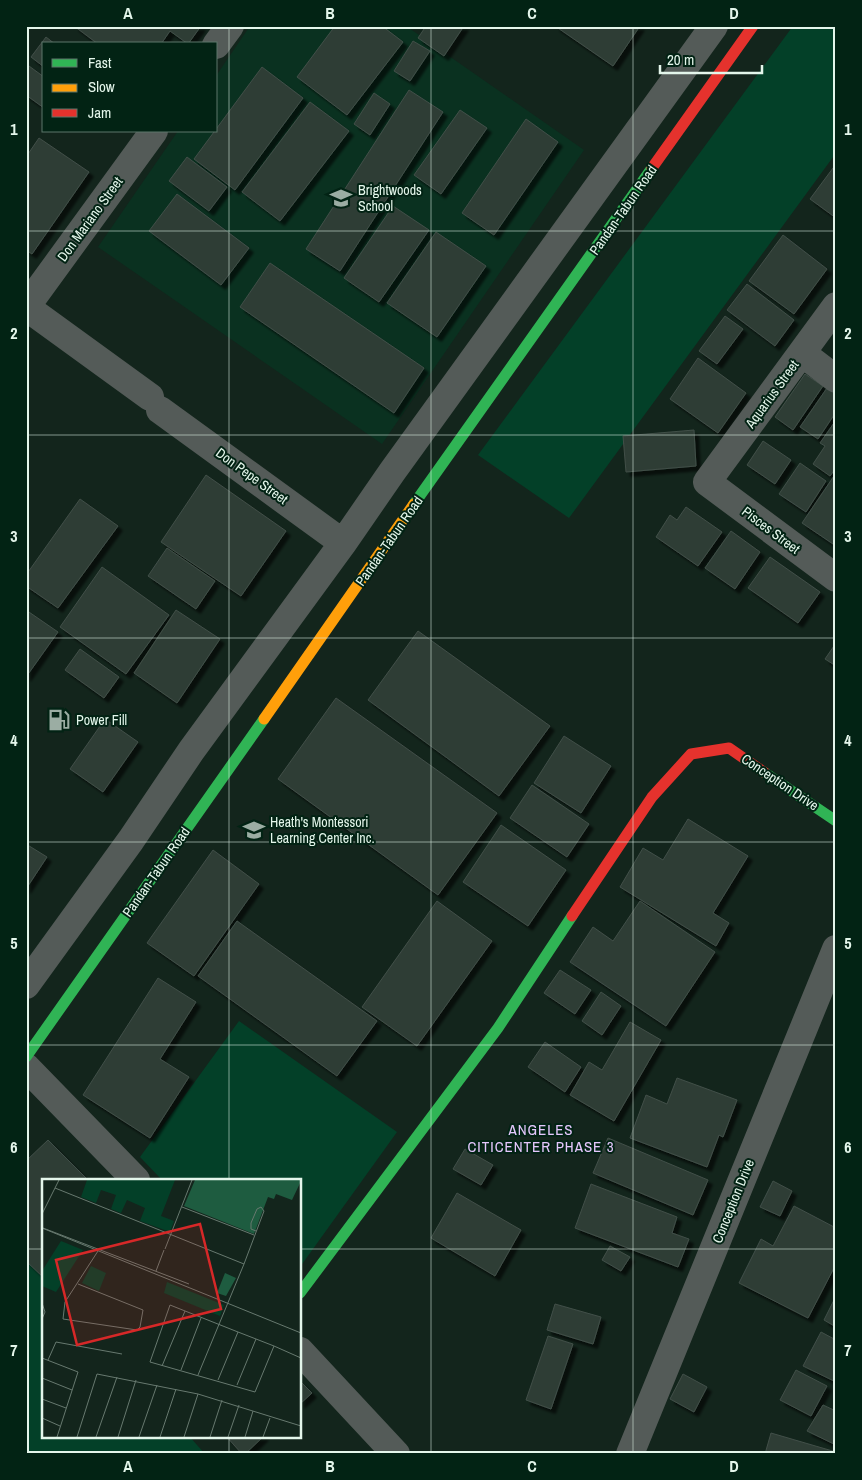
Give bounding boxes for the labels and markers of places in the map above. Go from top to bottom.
place label: Brightwoods School [358,181,422,215]
school or university icon: Brightwoods School [328,185,354,211]
fuel station icon: Power Fill [46,707,72,733]
place label: Power Fill [76,711,127,729]
place label: Heath's Montessori Learning Center Inc. [270,813,375,847]
school or university icon: Heath's Montessori Learning Center Inc. [241,817,267,843]

